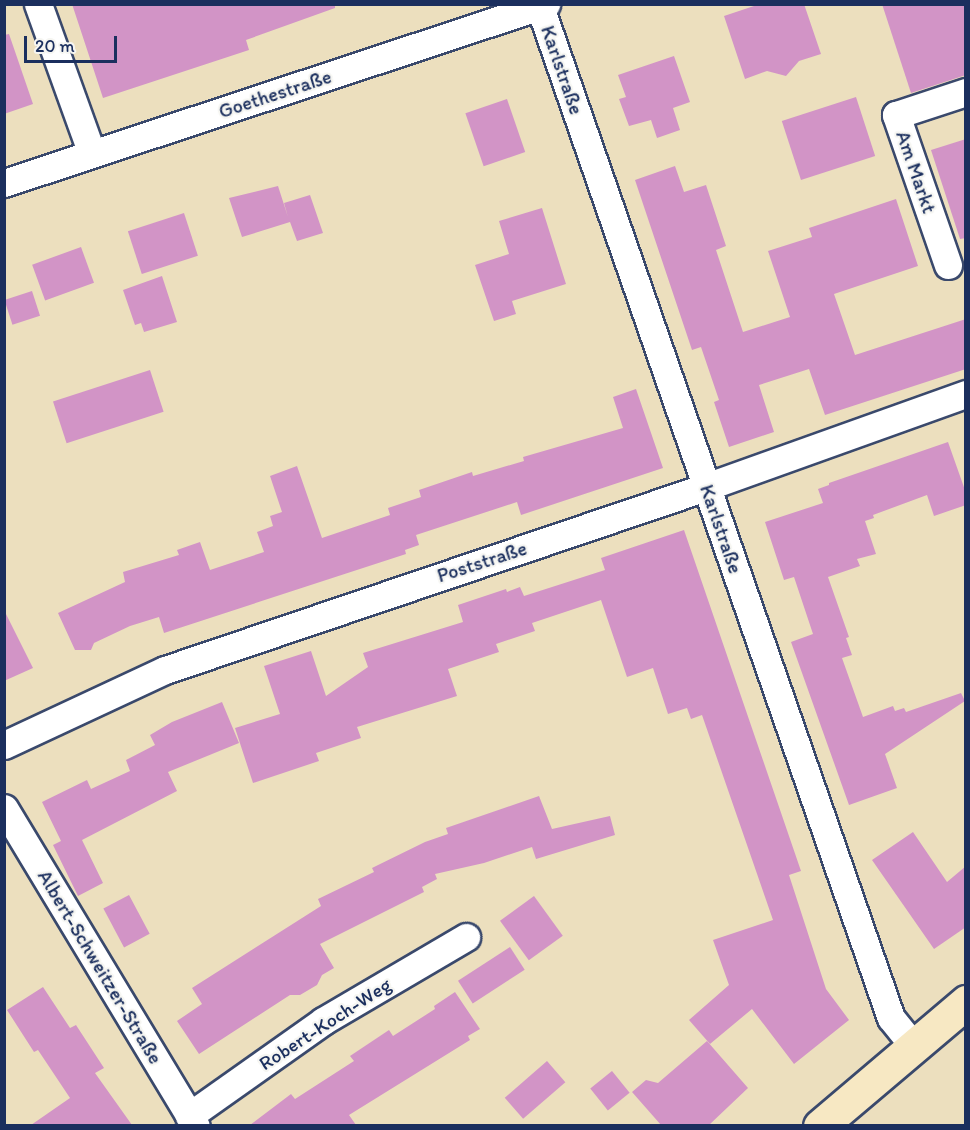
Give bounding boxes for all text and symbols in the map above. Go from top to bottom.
street label: Karlstraße [536,22,588,118]
scale bar [27,24,120,62]
text: 20 m [35,35,75,57]
street label: Goethestraße [216,64,334,124]
street label: Am Markt [891,127,941,217]
street label: Karlstraße [695,481,747,577]
street label: Poststraße [434,536,530,588]
street label: Albert-Schweitzer-Straße [32,866,168,1068]
street label: Robert-Koch-Weg [254,972,396,1076]

